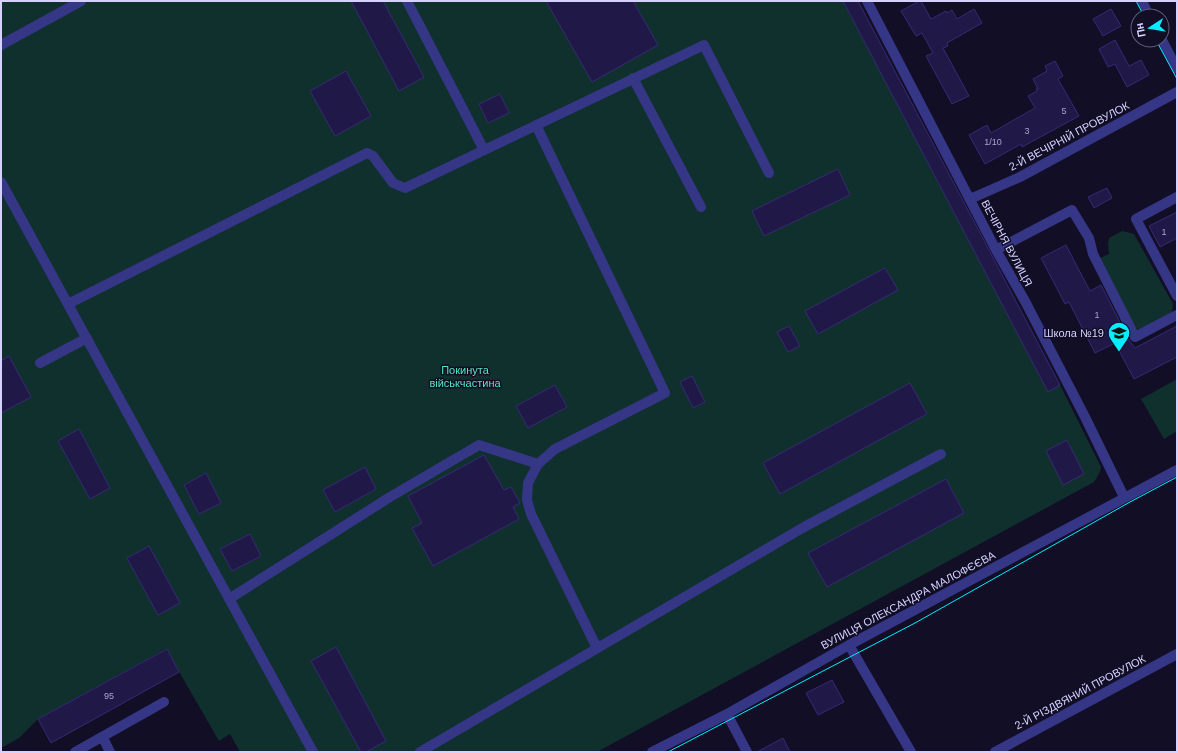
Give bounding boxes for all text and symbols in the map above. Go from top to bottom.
north arrow [1130,8,1170,48]
text: Пн [1133,22,1148,38]
street label: 2-Й ВЕЧІРНІЙ ПРОВУЛОК [1007,99,1132,173]
house number: 5 [1061,106,1067,116]
house number: 3 [1024,126,1030,136]
house number: 1/10 [984,137,1002,147]
street label: ВЕЧІРНЯ ВУЛИЦЯ [979,198,1035,288]
house number: 1 [1161,227,1167,237]
house number: 1 [1094,310,1100,320]
school or university icon: Школа №19 [1106,320,1132,353]
place label: Школа №19 [1043,327,1104,339]
park label: Покинута військчастина [429,364,501,389]
street label: ВУЛИЦЯ ОЛЕКСАНДРА МАЛОФЄЄВА [819,548,998,651]
street label: 2-Й РІЗДВЯНИЙ ПРОВУЛОК [1013,652,1148,732]
house number: 95 [104,691,114,701]

